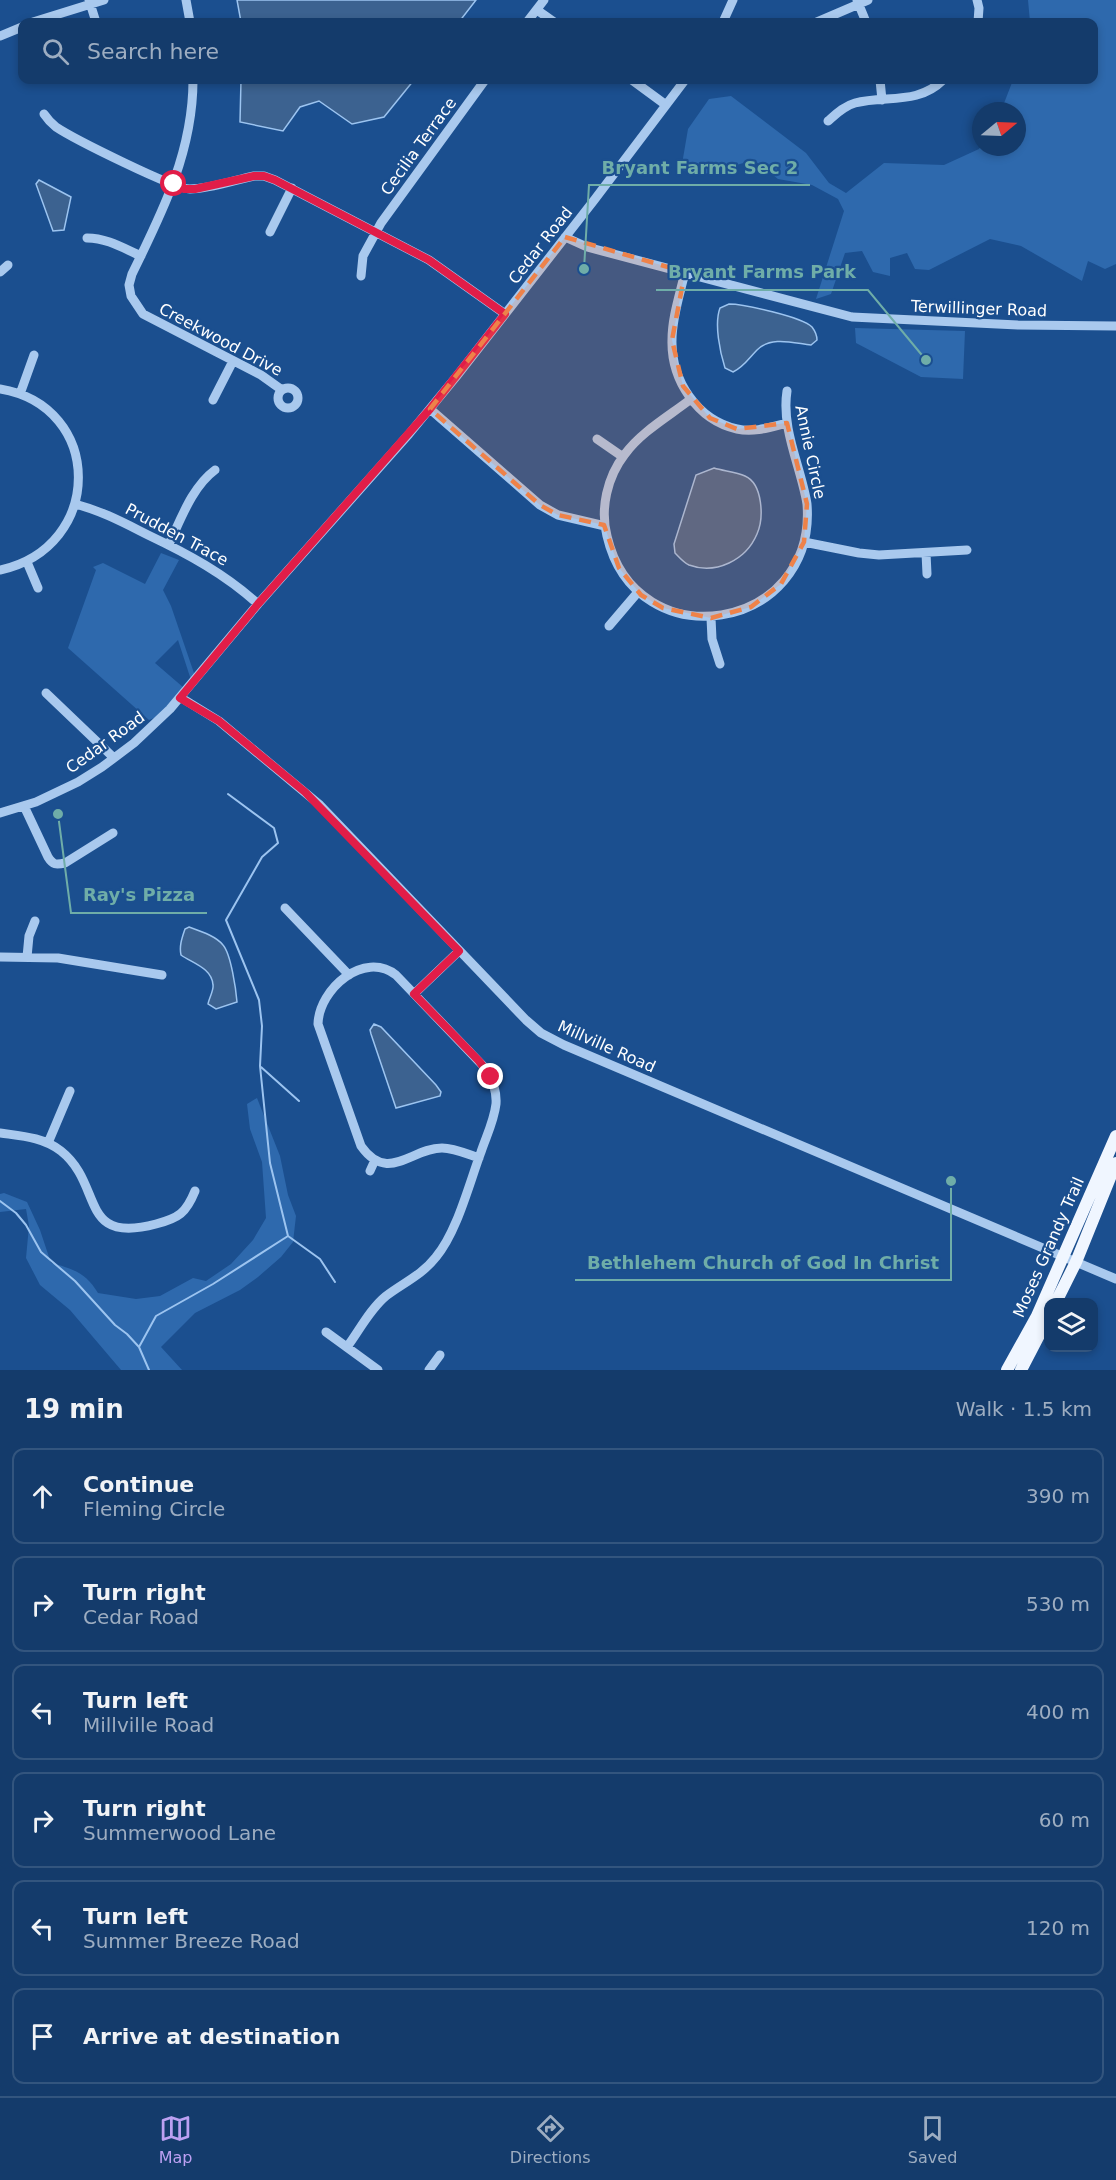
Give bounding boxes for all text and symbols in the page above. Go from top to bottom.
search box [18,18,1098,84]
icon: search [39,35,72,68]
text: Search here [87,39,219,64]
street label: Cecilia Terrace [377,94,460,199]
north arrow [972,102,1026,156]
callout: Bryant Farms Sec 2 [589,149,810,185]
text: Bryant Farms Sec 2 [602,157,798,178]
route start [160,170,186,196]
street label: Cedar Road [504,203,576,288]
callout: Bryant Farms Park [656,254,868,290]
text: Bryant Farms Park [668,261,857,282]
street label: Terwillinger Road [910,297,1047,320]
street label: Creekwood Drive [156,299,286,380]
street label: Annie Circle [791,403,830,501]
street label: Prudden Trace [122,499,232,570]
street label: Cedar Road [62,707,148,777]
callout: Ray's Pizza [71,877,207,913]
text: Ray's Pizza [83,884,195,905]
street label: Millville Road [555,1016,659,1076]
route end [477,1063,503,1089]
street label: Moses Grandy Trail [1009,1174,1088,1320]
callout: Bethlehem Church of God In Christ [575,1244,951,1280]
text: Bethlehem Church of God In Christ [587,1252,939,1273]
map controls [1044,1298,1098,1352]
button: layers [1044,1298,1098,1352]
text: 19 min [24,1394,124,1424]
text: Walk · 1.5 km [956,1397,1092,1421]
text: Continue [83,1472,194,1497]
icon: ahead [26,1480,59,1513]
text: 390 m [1026,1484,1090,1508]
text: Fleming Circle [83,1497,225,1521]
text: Turn right [83,1580,206,1605]
icon: right [26,1588,59,1621]
text: 530 m [1026,1592,1090,1616]
text: Cedar Road [83,1605,199,1629]
text: Turn left [83,1688,188,1713]
icon: left [26,1696,59,1729]
text: 400 m [1026,1700,1090,1724]
text: Millville Road [83,1713,214,1737]
text: Turn right [83,1796,206,1821]
icon: right [26,1804,59,1837]
text: 60 m [1039,1808,1090,1832]
text: Summerwood Lane [83,1821,276,1845]
text: Turn left [83,1904,188,1929]
icon: left [26,1912,59,1945]
text: 120 m [1026,1916,1090,1940]
text: Summer Breeze Road [83,1929,300,1953]
icon: arrive [26,2020,59,2053]
text: Arrive at destination [83,2024,340,2049]
tab: Map [159,2112,192,2167]
tab: Directions [510,2112,590,2167]
tab: Saved [908,2112,957,2167]

